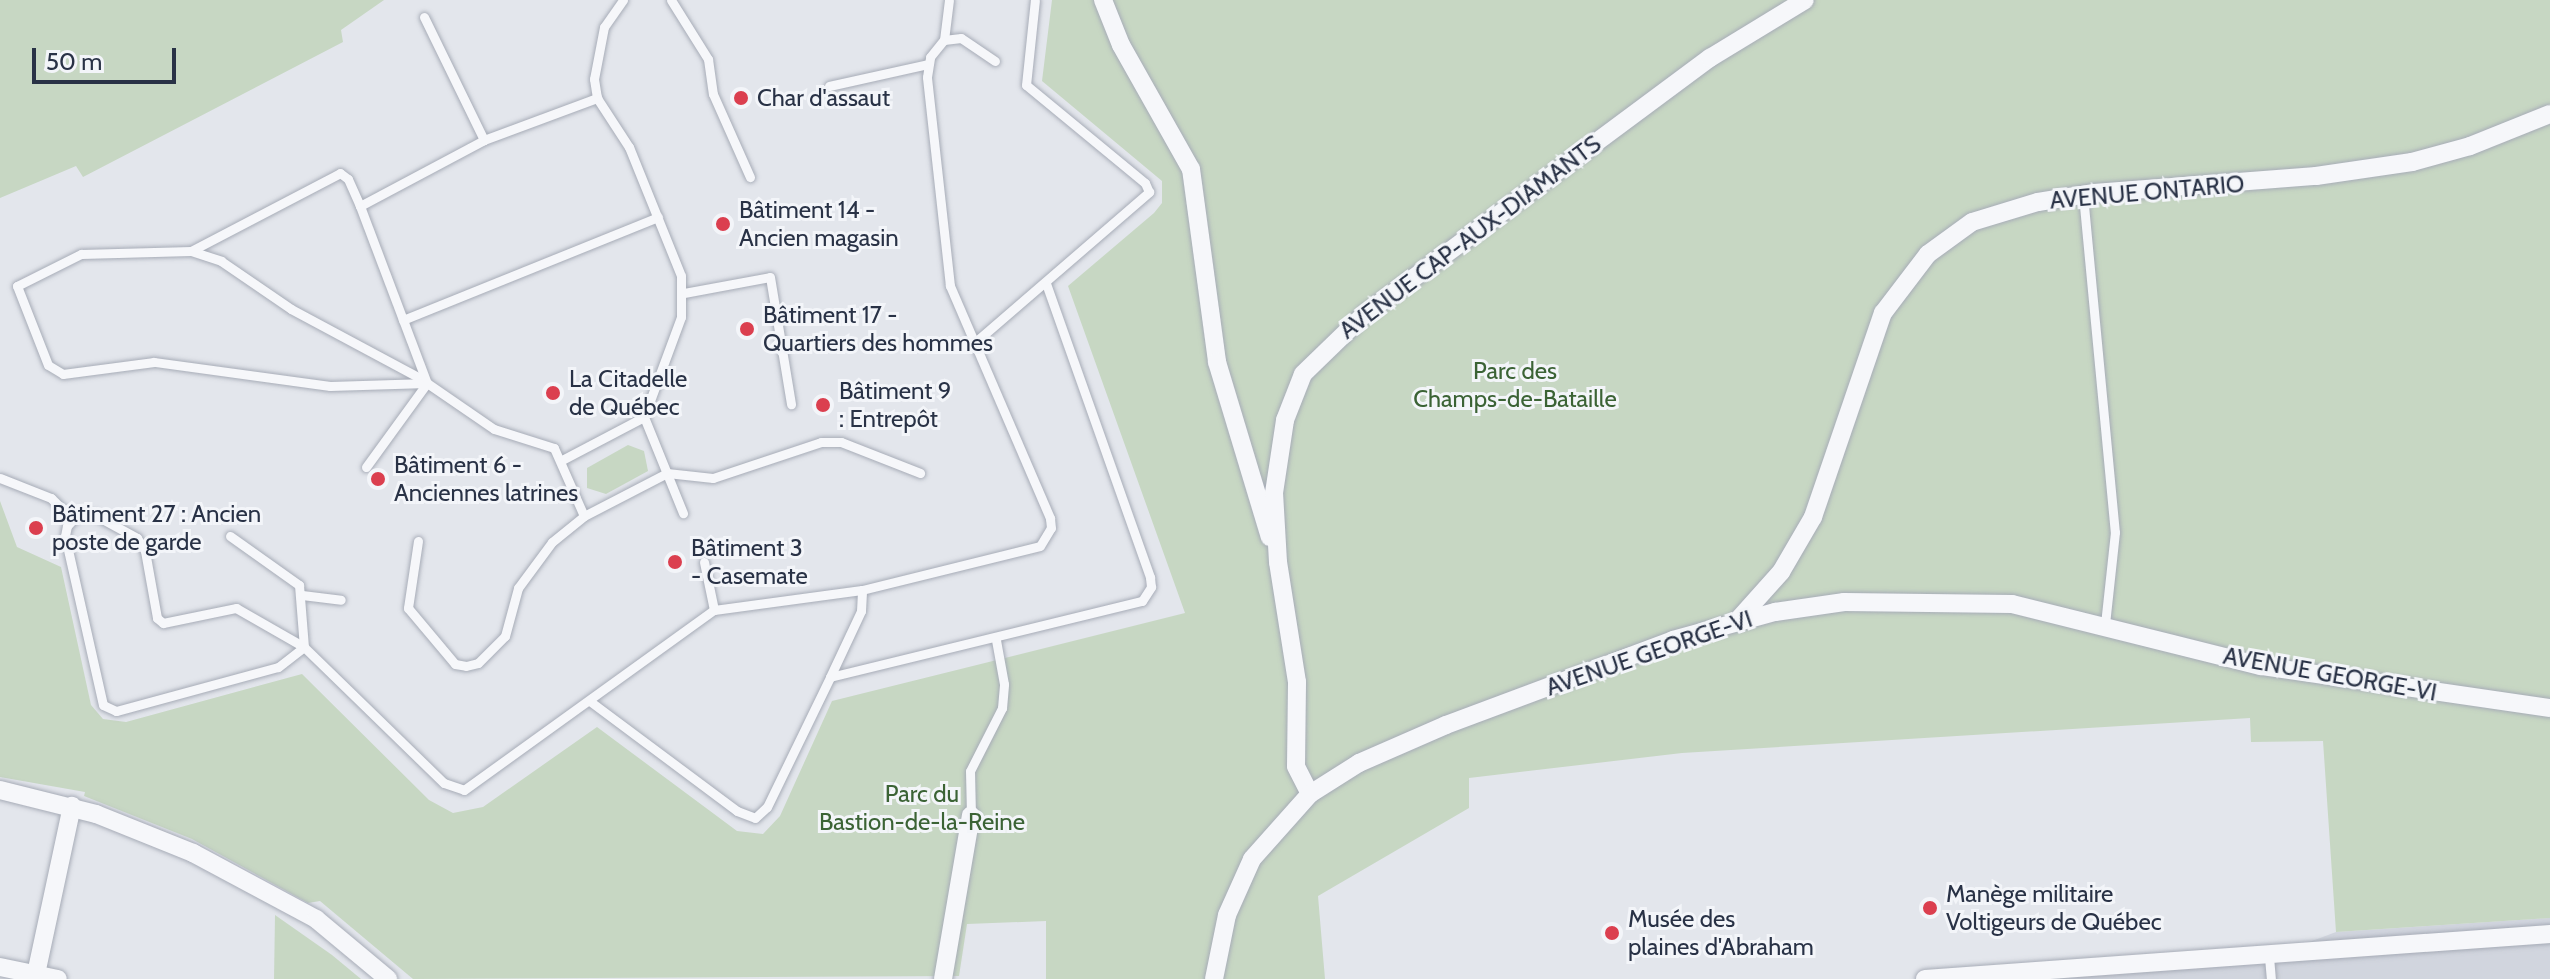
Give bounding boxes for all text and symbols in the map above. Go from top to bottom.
scale bar [36,32,180,82]
text: 50 m [46,47,102,76]
place label: Char d'assaut [757,84,890,112]
marker: Char d'assaut [732,89,750,107]
street label: AVENUE CAP-AUX-DIAMANTS [1333,129,1607,345]
street label: AVENUE ONTARIO [2048,169,2246,215]
place label: Bâtiment 14 - Ancien magasin [739,196,899,252]
marker: Bâtiment 14 - Ancien magasin [714,215,732,233]
place label: Bâtiment 17 - Quartiers des hommes [763,301,993,357]
marker: Bâtiment 17 - Quartiers des hommes [738,320,756,338]
park label: Parc des Champs-de-Bataille [1413,357,1617,413]
place label: La Citadelle de Québec [569,365,687,421]
place label: Bâtiment 9 : Entrepôt [839,377,951,433]
marker: La Citadelle de Québec [544,384,562,402]
marker: Bâtiment 9 : Entrepôt [814,396,832,414]
place label: Bâtiment 6 - Anciennes latrines [394,451,578,507]
marker: Bâtiment 6 - Anciennes latrines [369,470,387,488]
place label: Bâtiment 27 : Ancien poste de garde [52,500,261,556]
marker: Bâtiment 27 : Ancien poste de garde [27,519,45,537]
place label: Bâtiment 3 - Casemate [691,534,808,590]
marker: Bâtiment 3 - Casemate [666,553,684,571]
street label: AVENUE GEORGE-VI [1542,604,1756,702]
street label: AVENUE GEORGE-VI [2221,641,2439,707]
park label: Parc du Bastion-de-la-Reine [819,780,1025,836]
place label: Manège militaire Voltigeurs de Québec [1946,880,2162,936]
marker: Manège militaire Voltigeurs de Québec [1921,899,1939,917]
place label: Musée des plaines d'Abraham [1628,905,1814,961]
marker: Musée des plaines d'Abraham [1603,924,1621,942]

